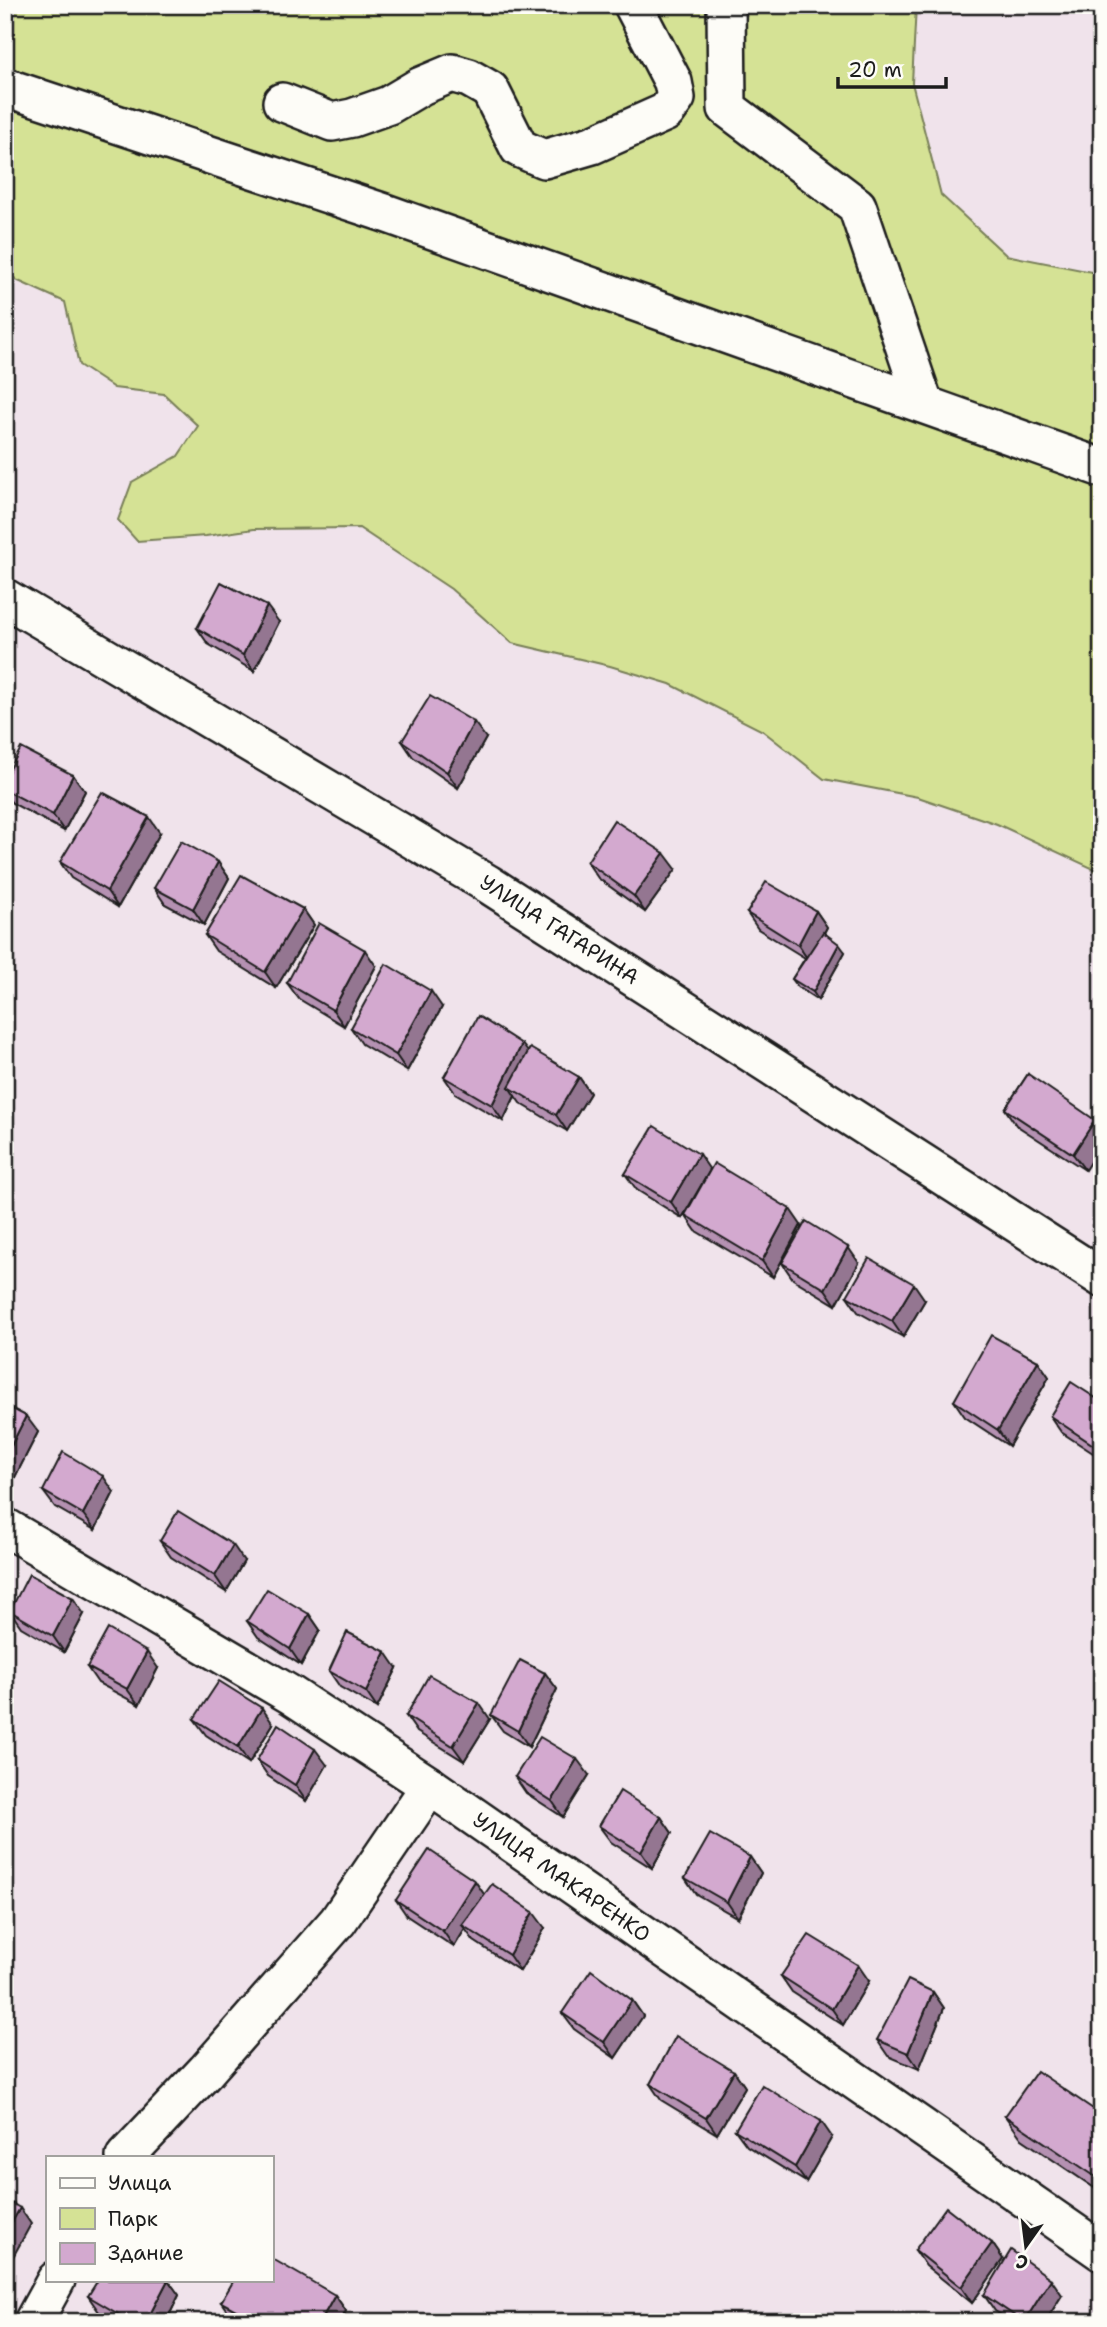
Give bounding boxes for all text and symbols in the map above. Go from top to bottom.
scale bar [838,46,946,90]
text: 20 m [848,56,902,84]
street label: УЛИЦА ГАГАРИНА [475,868,644,991]
street label: УЛИЦА МАКАРЕНКО [467,1806,656,1949]
legend [46,2156,273,2282]
text: Улица [108,2169,171,2197]
text: Парк [108,2205,158,2233]
north arrow [992,2212,1062,2282]
text: Здание [108,2239,184,2267]
text: С [1013,2248,1031,2276]

